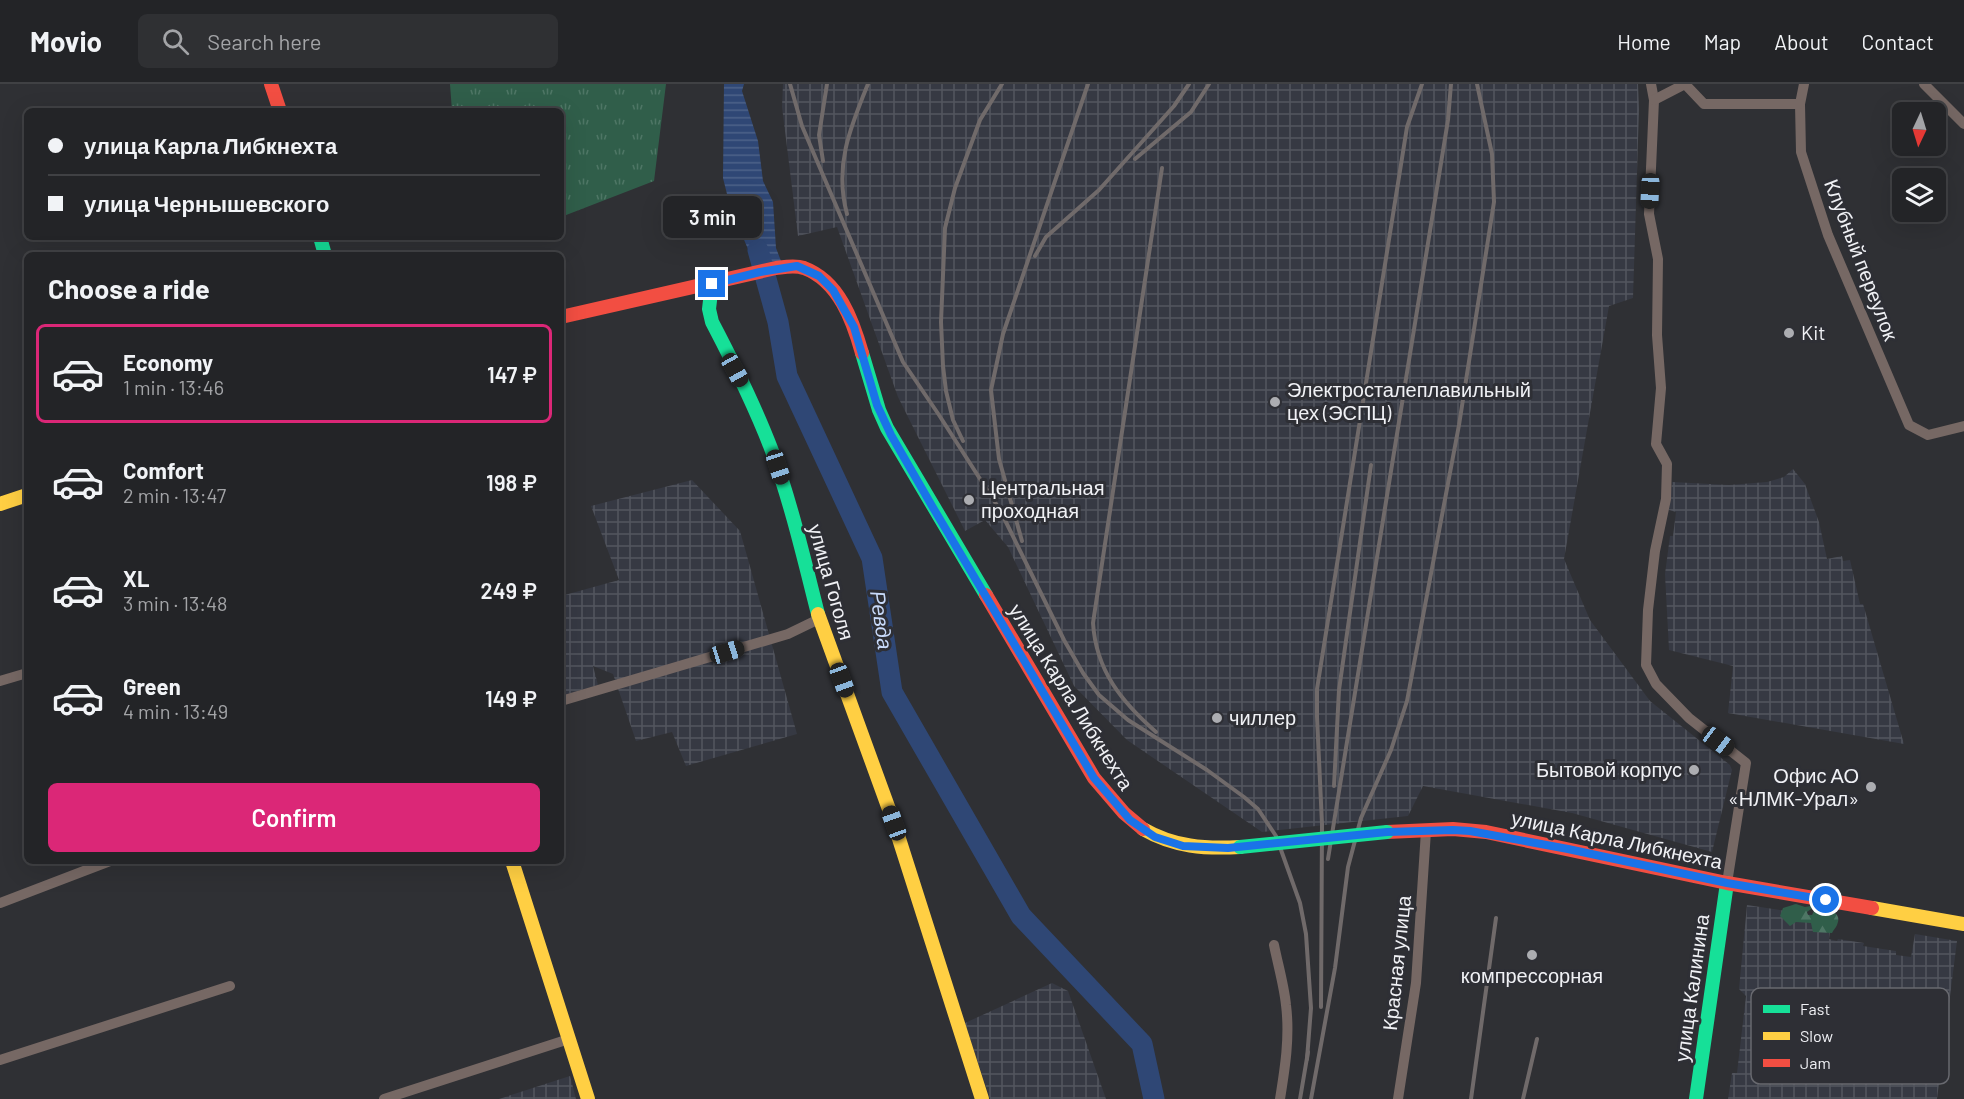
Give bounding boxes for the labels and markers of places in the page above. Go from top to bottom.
place label: Kit [1801,320,1826,344]
marker: Kit [1782,326,1796,340]
place label: Электросталеплавильный цех (ЭСПЦ) [1287,377,1531,424]
marker: Электросталеплавильный цех (ЭСПЦ) [1268,395,1282,409]
place label: Центральная проходная [981,475,1104,522]
marker: Центральная проходная [962,493,976,507]
place label: чиллер [1229,705,1296,729]
marker: чиллер [1210,711,1224,725]
place label: Бытовой корпус [1536,757,1682,781]
marker: Бытовой корпус [1687,763,1701,777]
place label: Офис АО «НЛМК-Урал» [1728,763,1859,810]
marker: Офис АО «НЛМК-Урал» [1864,780,1878,794]
marker: компрессорная [1525,948,1539,962]
place label: компрессорная [1461,963,1603,987]

